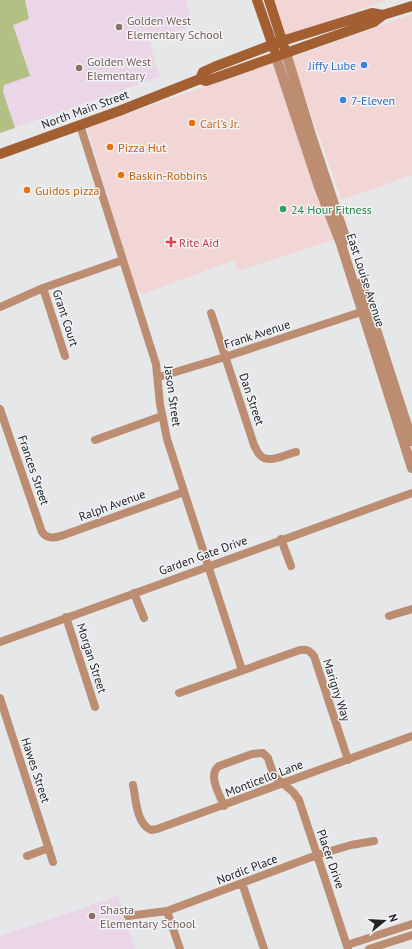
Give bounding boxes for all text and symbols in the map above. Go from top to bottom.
place label: Golden West Elementary School [127,13,223,42]
marker: Golden West Elementary School [114,22,124,32]
place label: Golden West Elementary [87,54,151,83]
place label: Jiffy Lube [307,58,356,73]
marker: Jiffy Lube [359,60,369,70]
marker: Golden West Elementary [74,63,84,73]
street label: North Main Street [39,86,131,132]
place label: 7-Eleven [351,93,395,108]
marker: 7-Eleven [338,95,348,105]
place label: Carl's Jr. [200,116,240,131]
marker: Carl's Jr. [187,118,197,128]
place label: Pizza Hut [118,140,166,155]
marker: Pizza Hut [105,142,115,152]
place label: Baskin-Robbins [129,168,208,183]
marker: Baskin-Robbins [116,170,126,180]
place label: Guidos pizza [35,183,100,198]
marker: Guidos pizza [22,185,32,195]
place label: 24 Hour Fitness [291,202,372,217]
marker: 24 Hour Fitness [278,204,288,214]
street label: East Louise Avenue [344,231,388,329]
place label: Rite Aid [179,235,219,250]
marker: Rite Aid [166,237,176,247]
street label: Grant Court [50,288,82,348]
street label: Frank Avenue [222,316,292,352]
street label: Jason Street [161,364,185,427]
street label: Dan Street [236,371,268,427]
street label: Frances Street [15,433,53,507]
street label: Ralph Avenue [77,486,147,524]
street label: Garden Gate Drive [157,532,249,578]
street label: Morgan Street [74,621,110,695]
street label: Marigny Way [320,657,354,724]
street label: Hawes Street [18,735,54,805]
street label: Monticello Lane [223,756,305,800]
street label: Placer Drive [314,827,348,891]
street label: Nordic Place [214,851,280,887]
north arrow [364,901,404,941]
place label: Shasta Elementary School [100,902,196,931]
marker: Shasta Elementary School [87,911,97,921]
text: N [386,912,401,924]

